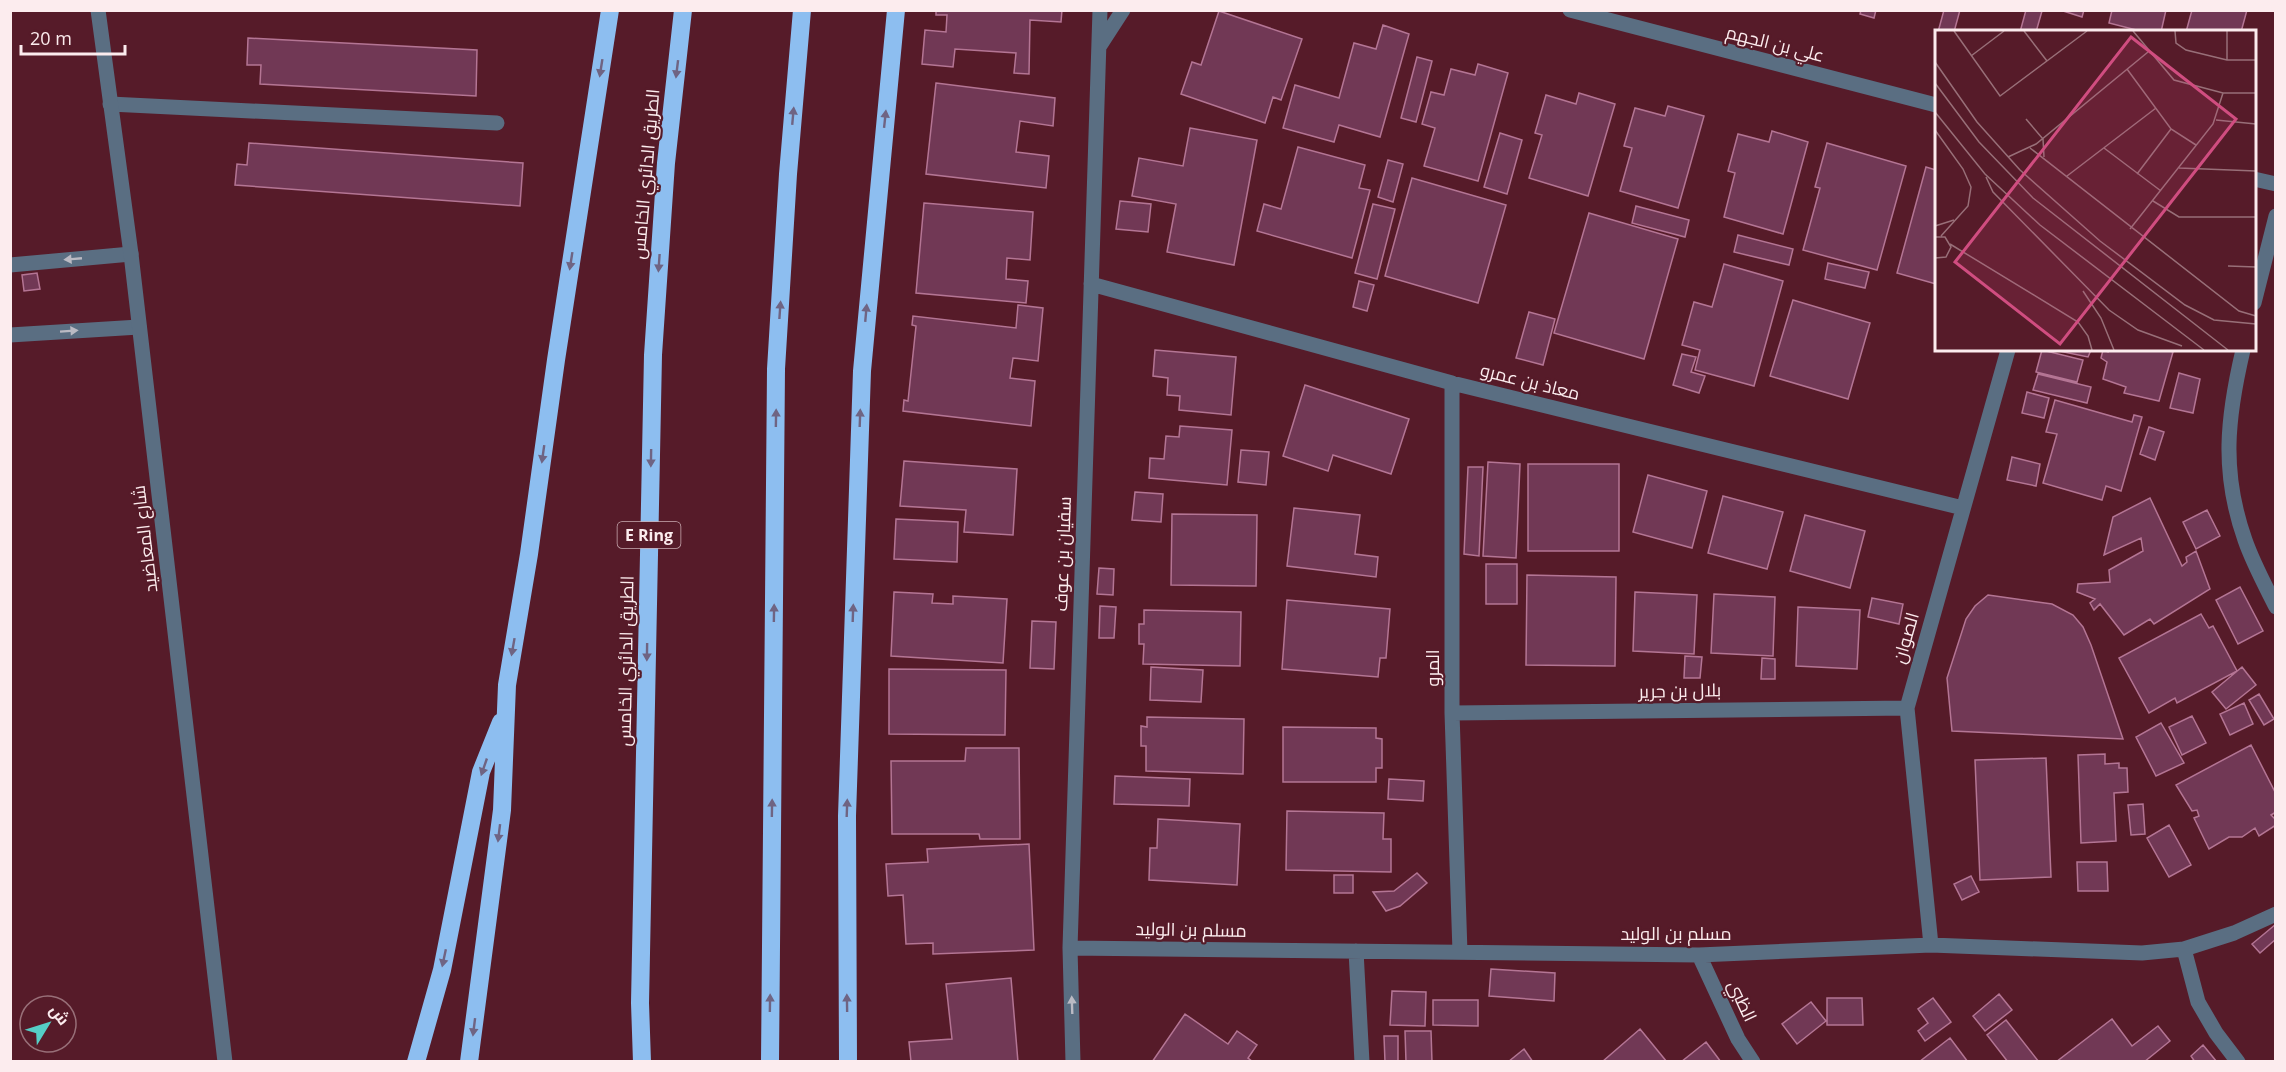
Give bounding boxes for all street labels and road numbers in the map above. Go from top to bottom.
street label: علي بن الجهم [1723,19,1827,70]
street label: الطريق الدائري الخامس [626,88,667,260]
street label: معاذ بن عمرو [1478,357,1583,405]
street label: شارع المعاضيد [126,484,163,594]
street label: سفيان بن عوف [1048,496,1076,612]
road number: E Ring [618,522,680,548]
street label: الطريق الدائري الخامس [612,575,641,747]
street label: الصوان [1886,609,1924,666]
street label: المرو [1420,649,1444,687]
street label: بلال بن جرير [1637,677,1722,703]
street label: مسلم بن الوليد [1135,916,1247,943]
street label: مسلم بن الوليد [1620,921,1732,946]
street label: الظبي [1720,976,1763,1027]

